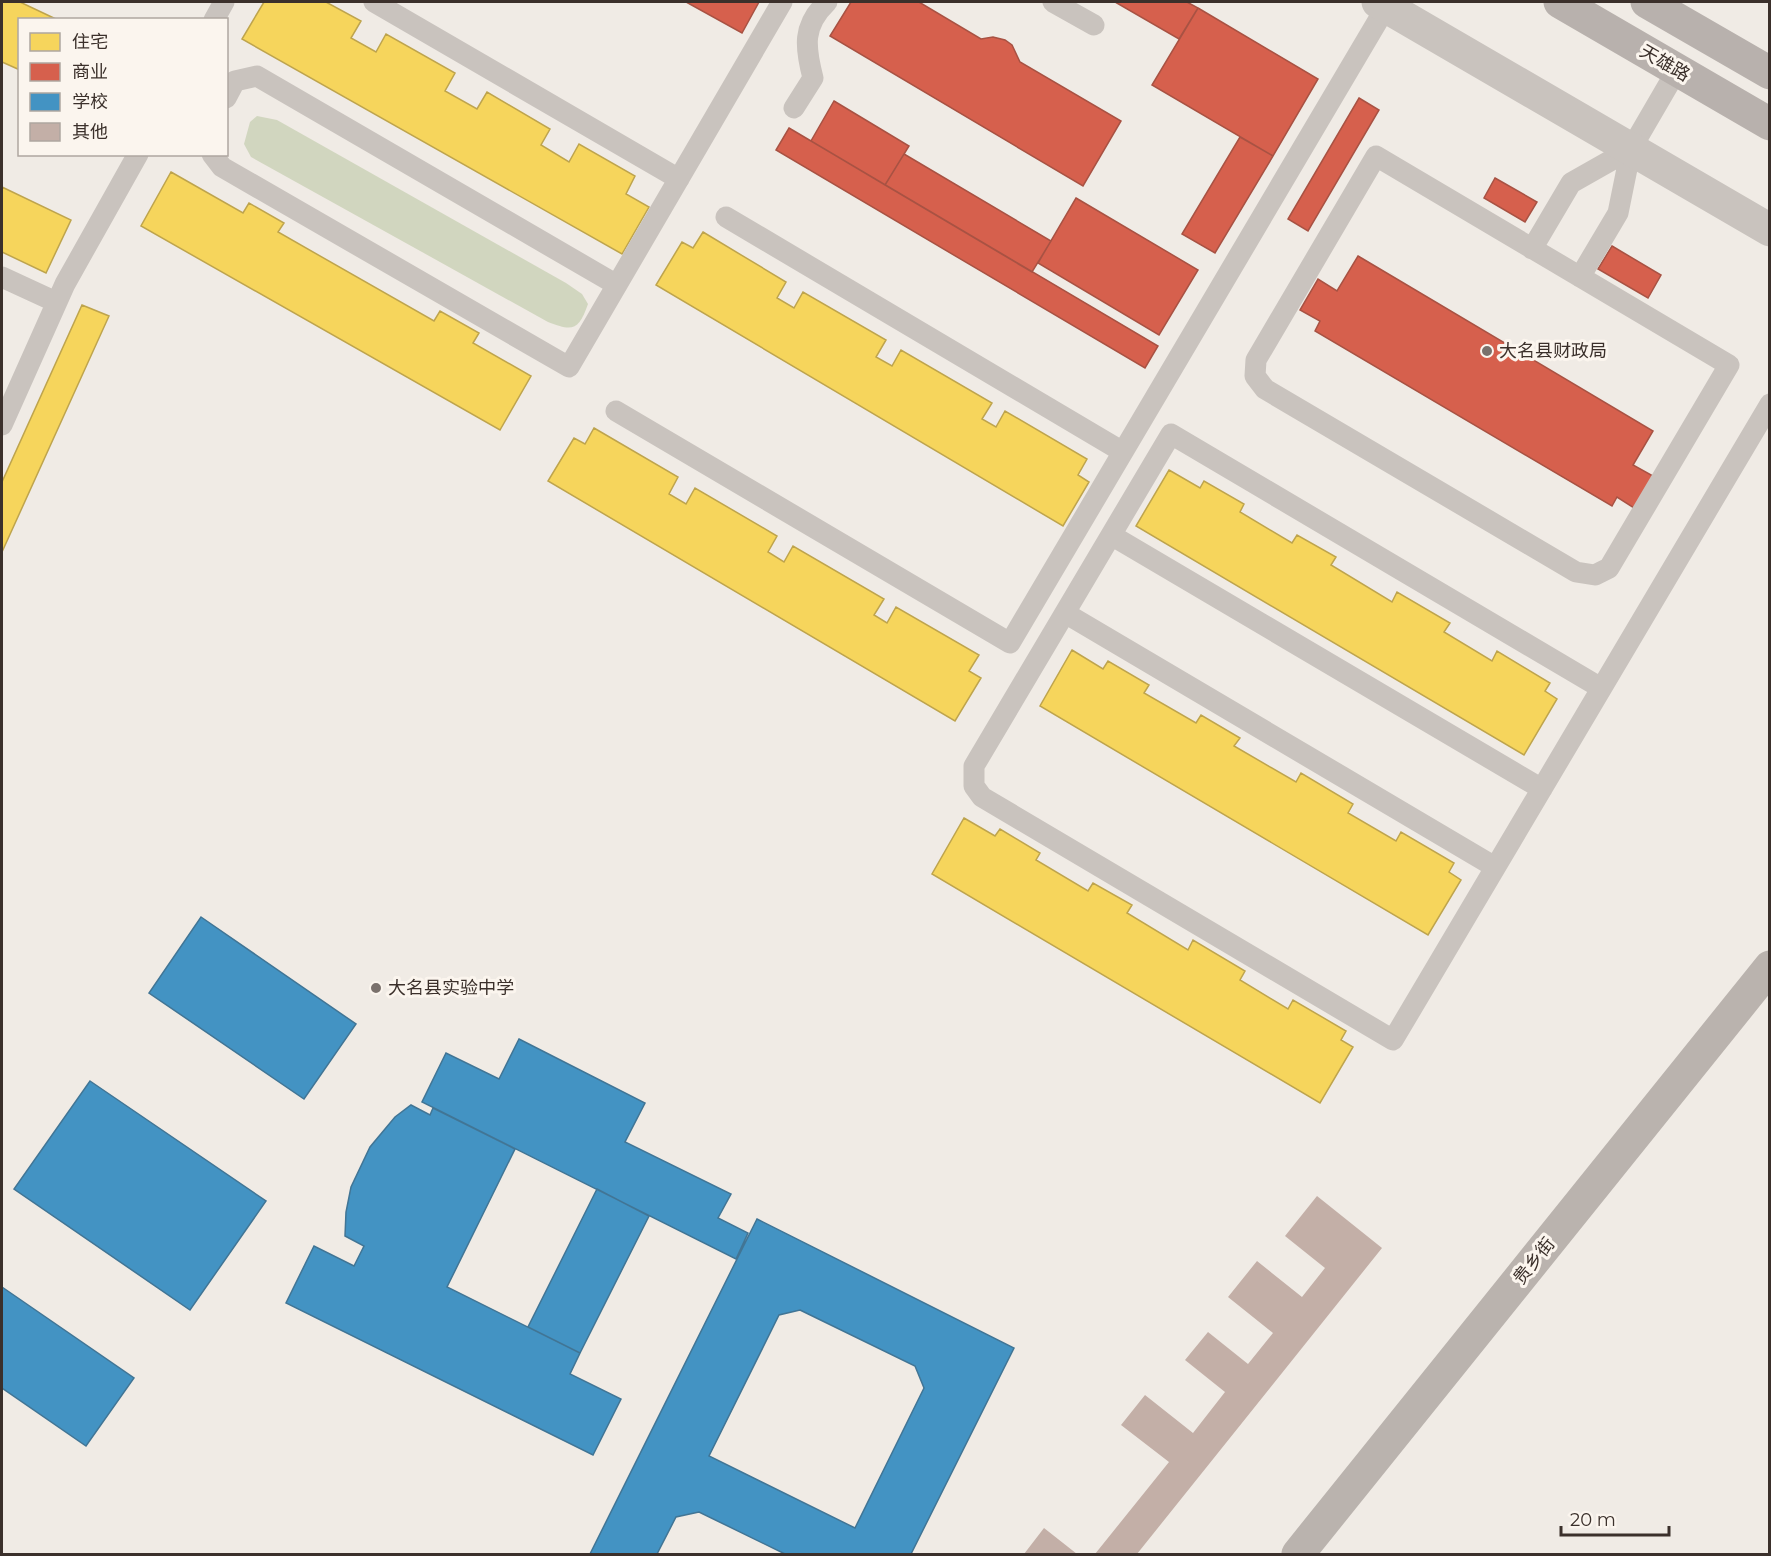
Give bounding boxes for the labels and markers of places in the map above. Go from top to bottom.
place label: 大名县财政局 [1499,340,1607,362]
marker: 大名县财政局 [1480,344,1494,358]
place label: 大名县实验中学 [388,977,514,999]
marker: 大名县实验中学 [369,981,383,995]

